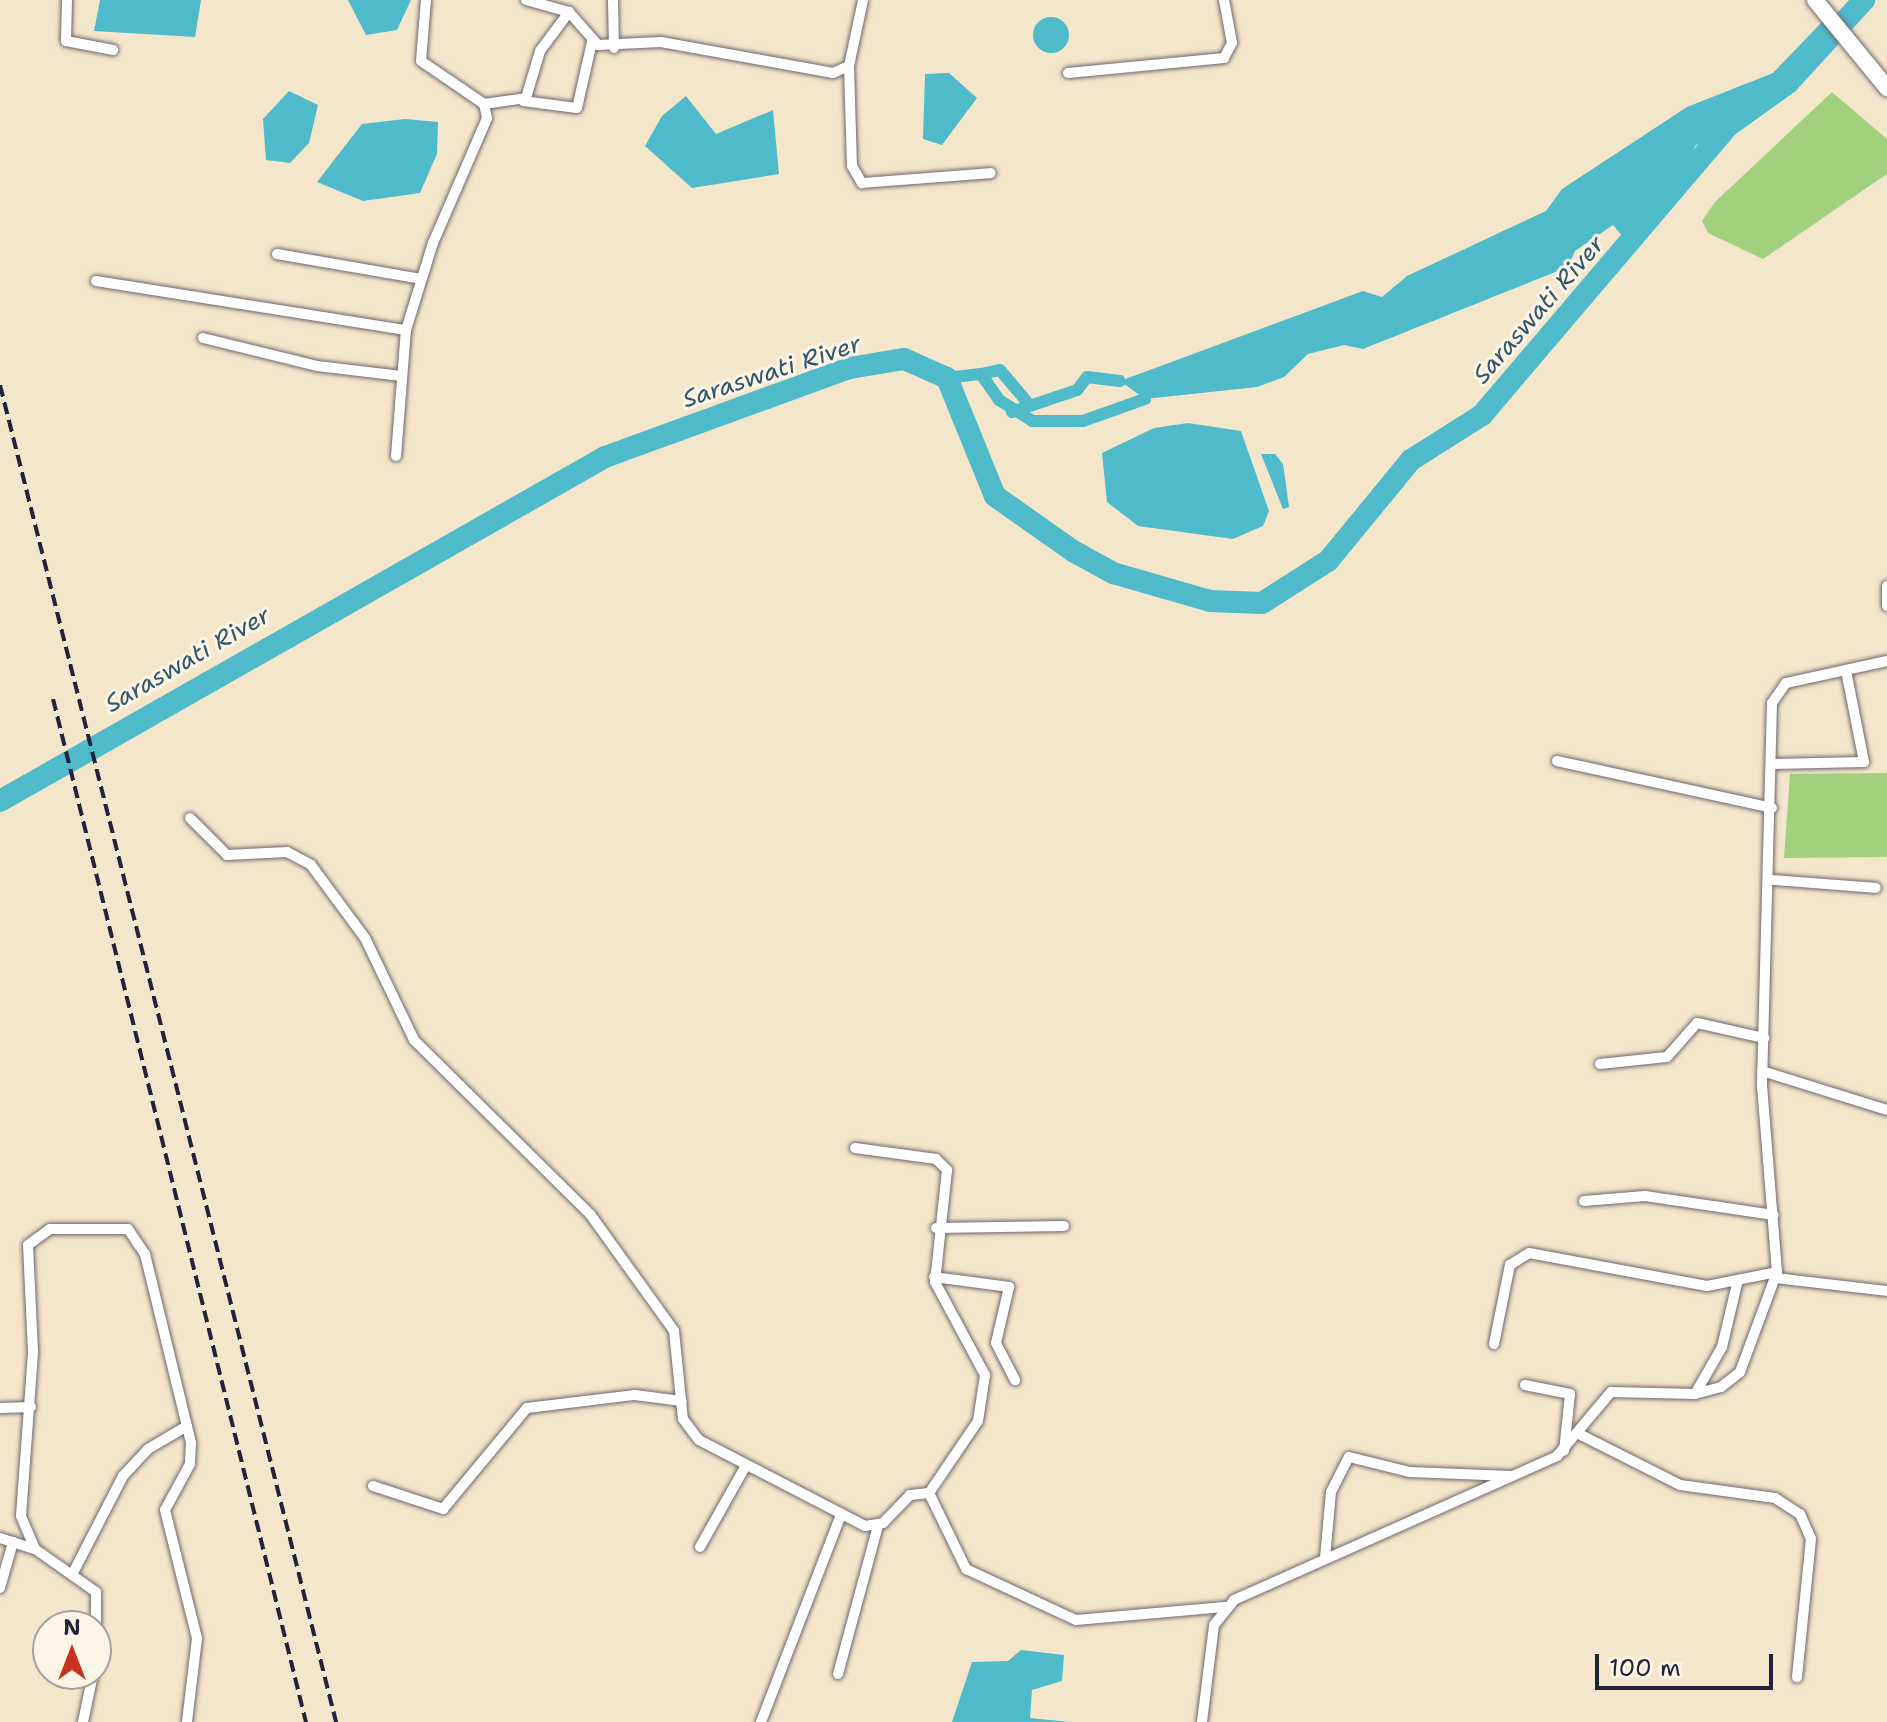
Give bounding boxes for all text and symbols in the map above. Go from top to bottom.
water label: Saraswati River [1467,230,1611,390]
water label: Saraswati River [679,330,865,414]
water label: Saraswati River [100,601,276,719]
north arrow [32,1610,112,1690]
text: N [63,1613,81,1642]
scale bar [1599,1638,1777,1688]
text: 100 m [1609,1652,1681,1684]

